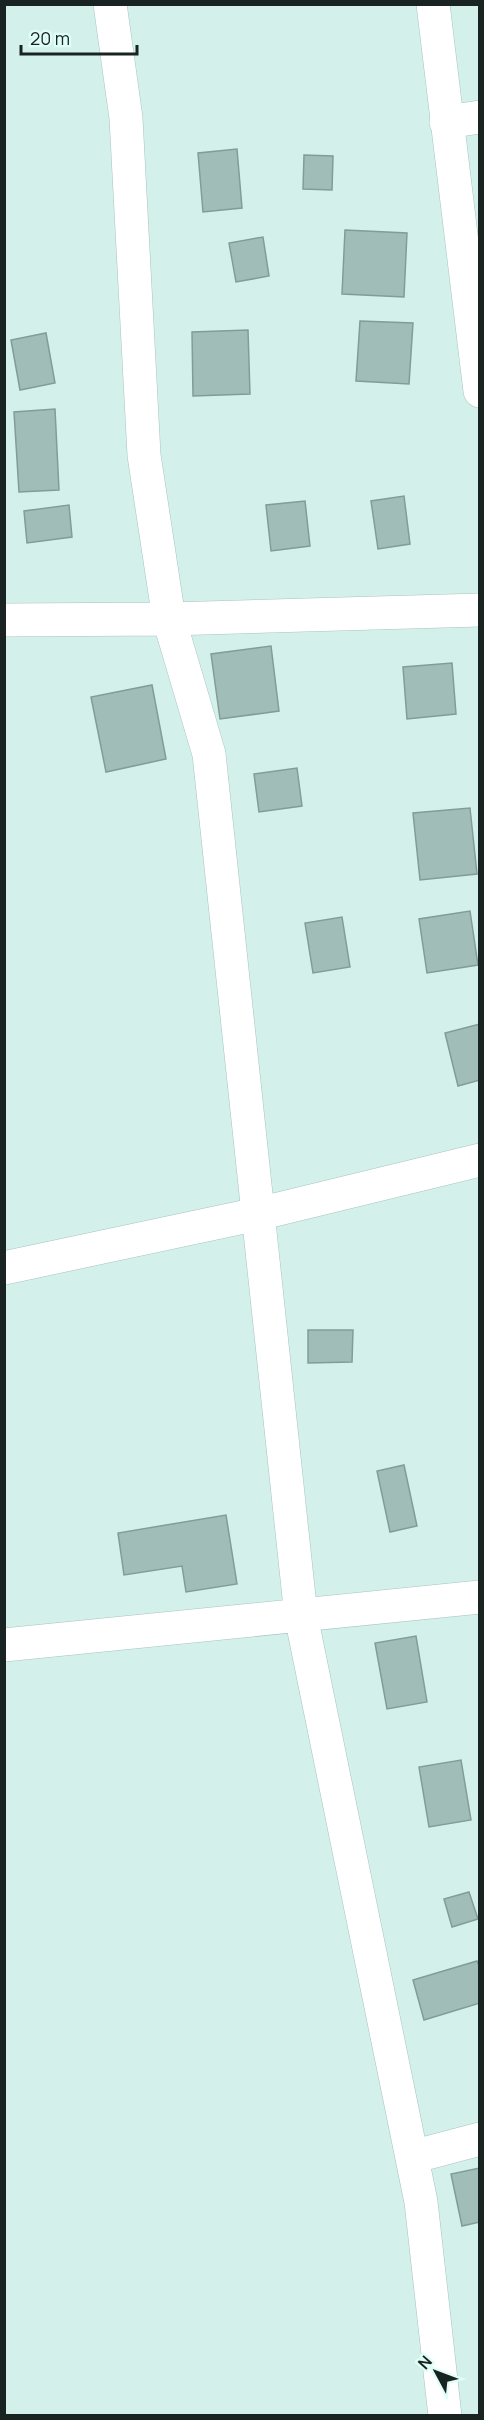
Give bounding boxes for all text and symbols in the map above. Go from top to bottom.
scale bar [21,18,136,56]
text: 20 m [30,26,70,50]
north arrow [406,2342,466,2402]
text: N [413,2351,437,2374]

